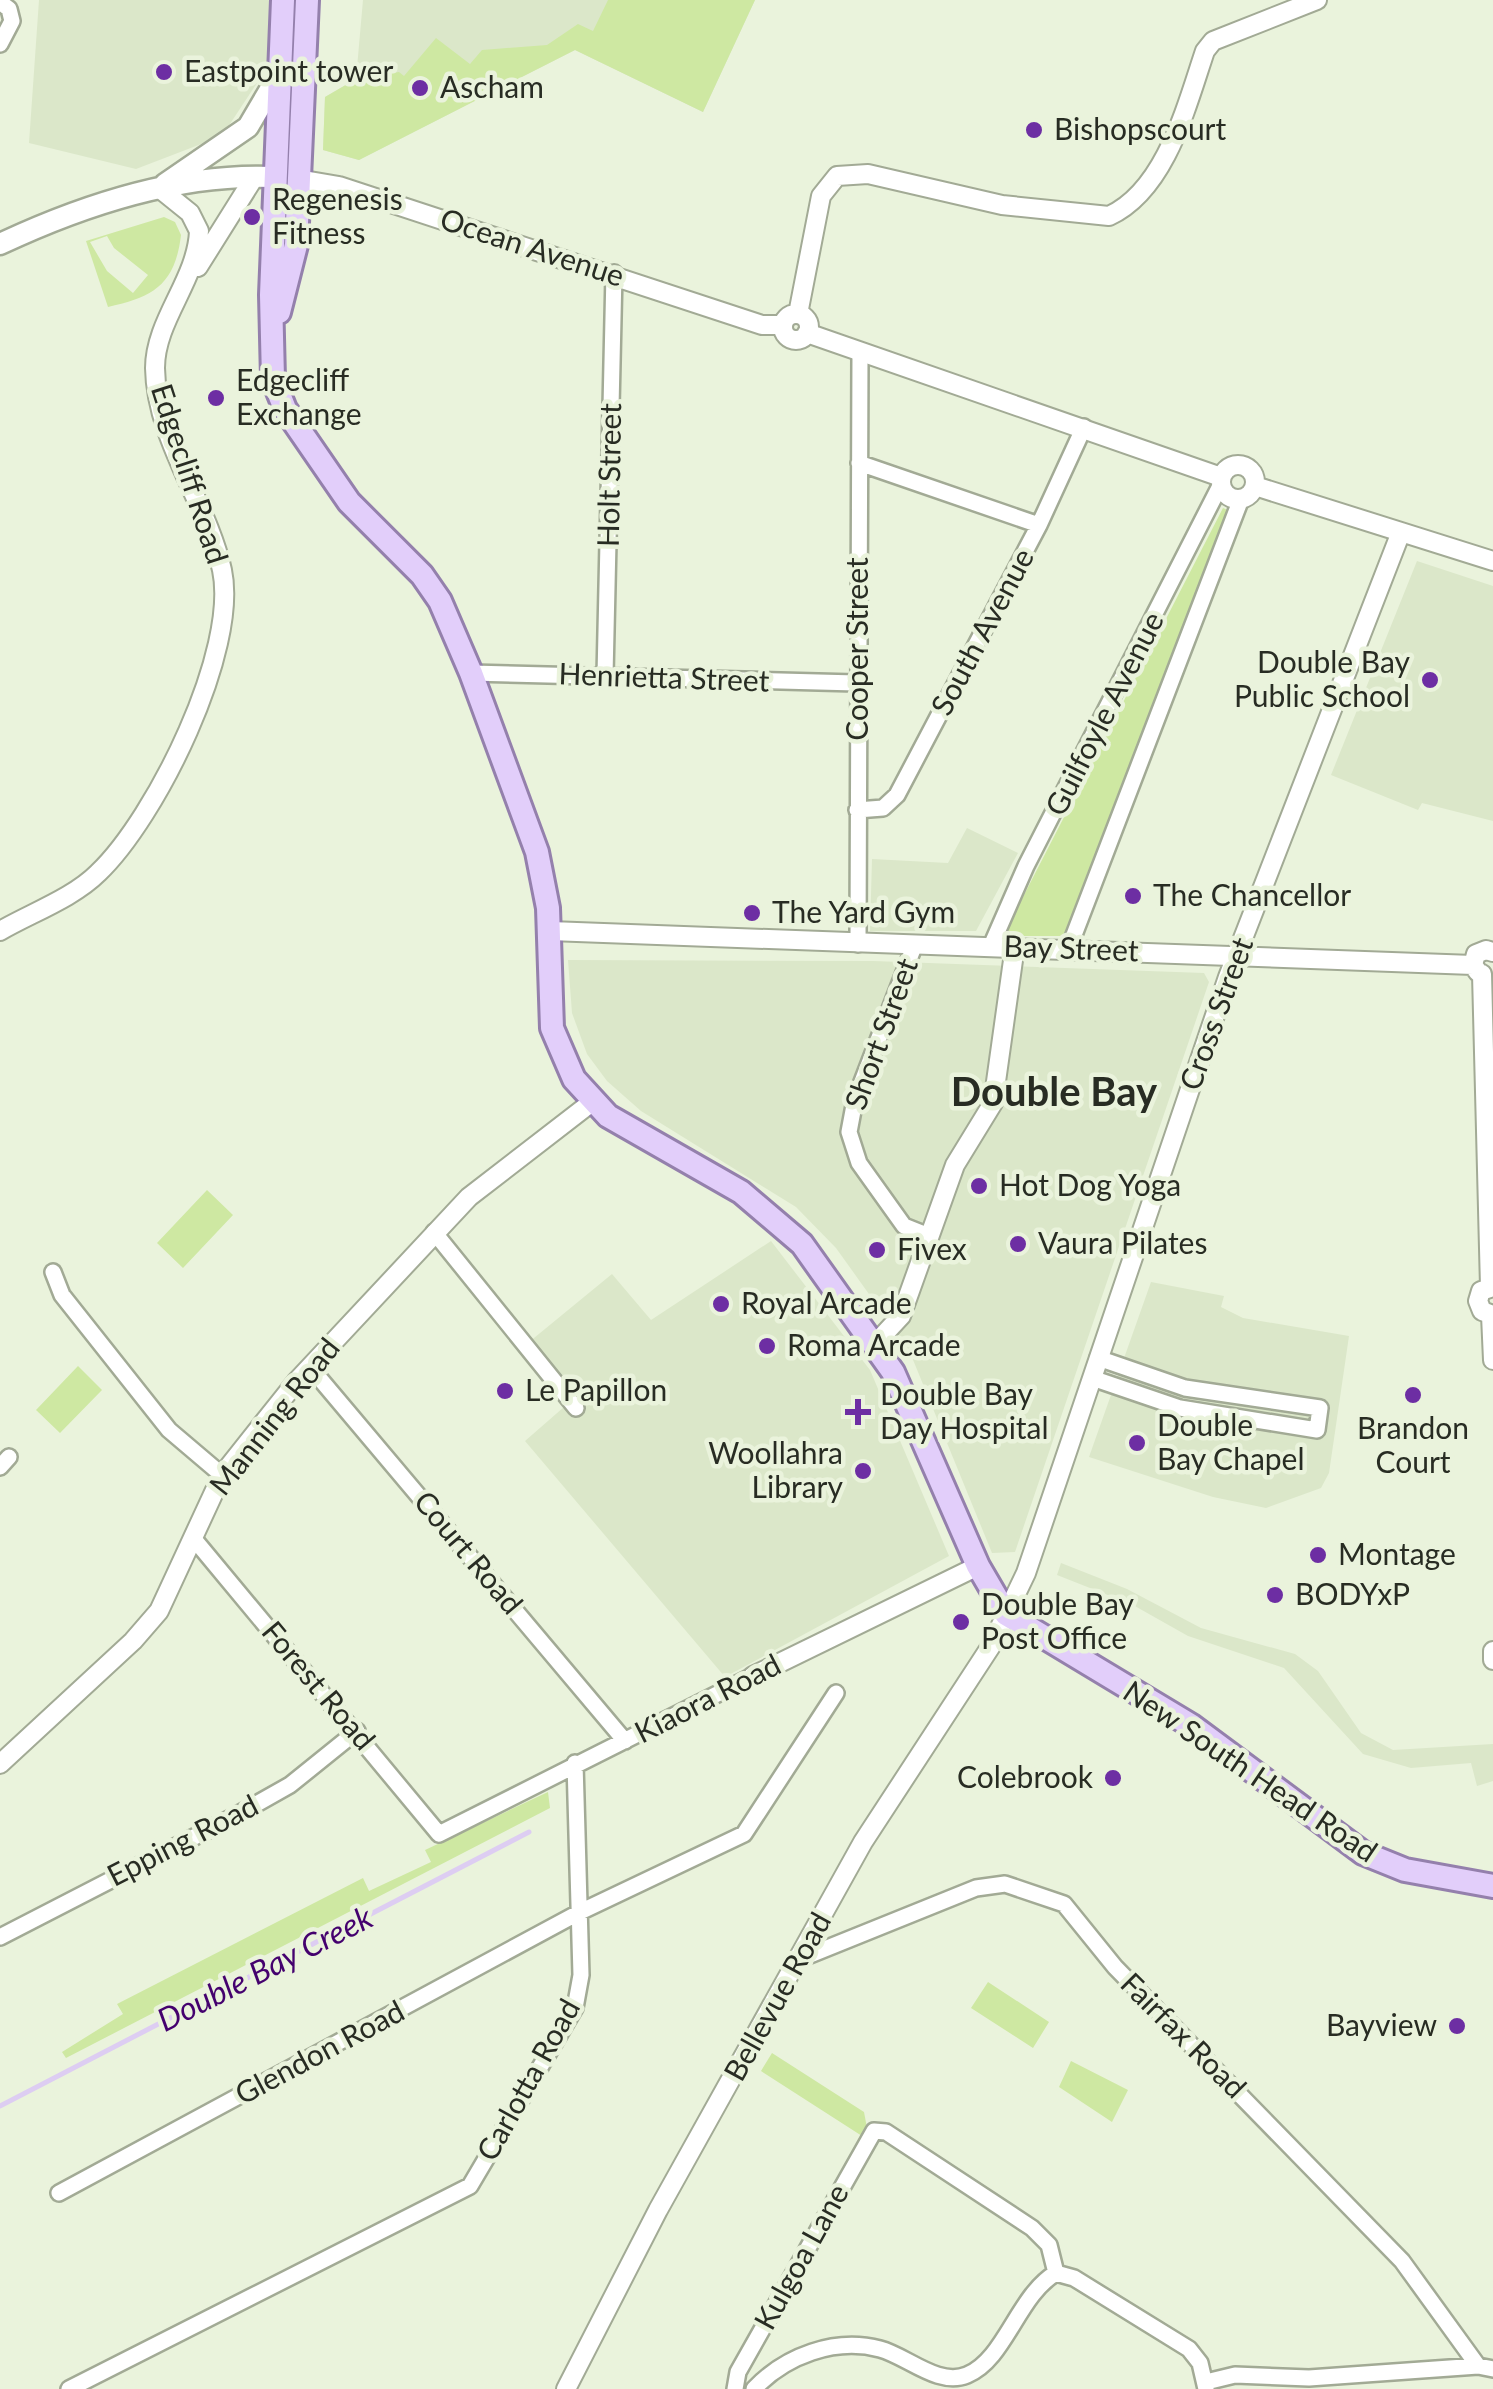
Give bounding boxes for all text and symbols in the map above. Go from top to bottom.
place label: Eastpoint tower [184,52,393,88]
marker: Eastpoint tower [153,61,175,83]
place label: Ascham [440,68,544,104]
marker: Ascham [409,77,431,99]
place label: Bishopscourt [1054,110,1227,146]
marker: Bishopscourt [1023,119,1045,141]
place label: Regenesis Fitness [272,180,403,250]
street label: Ocean Avenue [436,199,629,293]
marker: Regenesis Fitness [241,206,263,228]
place label: Edgecliff Exchange [236,361,362,431]
street label: Edgecliff Road [145,379,237,568]
marker: Edgecliff Exchange [205,387,227,409]
street label: Holt Street [589,402,627,547]
street label: South Avenue [922,542,1040,720]
street label: Cooper Street [838,557,874,741]
street label: Guilfoyle Avenue [1036,605,1170,821]
place label: Double Bay Public School [1234,643,1411,713]
street label: Henrietta Street [558,654,770,698]
marker: Double Bay Public School [1419,669,1441,691]
place label: The Chancellor [1153,876,1351,912]
marker: The Chancellor [1122,885,1144,907]
place label: The Yard Gym [772,893,955,929]
marker: The Yard Gym [741,902,763,924]
street label: Bay Street [1003,927,1139,967]
street label: Cross Street [1171,932,1259,1095]
street label: Short Street [836,953,924,1114]
district label: Double Bay [951,1067,1158,1115]
place label: Hot Dog Yoga [999,1166,1181,1202]
marker: Hot Dog Yoga [968,1175,990,1197]
place label: Vaura Pilates [1038,1224,1207,1260]
place label: Fivex [897,1230,967,1266]
marker: Vaura Pilates [1007,1233,1029,1255]
marker: Fivex [866,1239,888,1261]
place label: Royal Arcade [741,1284,912,1320]
marker: Royal Arcade [710,1293,732,1315]
place label: Roma Arcade [787,1326,961,1362]
street label: Manning Road [201,1330,346,1502]
marker: Roma Arcade [756,1335,778,1357]
place label: Le Papillon [525,1371,667,1407]
place label: Double Bay Day Hospital [880,1375,1049,1445]
marker: Le Papillon [494,1380,516,1402]
marker: Brandon Court [1402,1384,1424,1406]
marker: Double Bay Day Hospital [845,1399,871,1425]
place label: Double Bay Chapel [1157,1406,1305,1476]
place label: Brandon Court [1357,1409,1469,1479]
marker: Double Bay Chapel [1126,1432,1148,1454]
place label: Woollahra Library [708,1434,844,1504]
marker: Woollahra Library [852,1460,874,1482]
street label: Court Road [408,1483,531,1620]
place label: Montage [1338,1535,1456,1571]
marker: Montage [1307,1544,1329,1566]
place label: BODYxP [1295,1575,1410,1611]
marker: BODYxP [1264,1584,1286,1606]
place label: Double Bay Post Office [981,1585,1134,1655]
marker: Double Bay Post Office [950,1611,972,1633]
street label: Forest Road [255,1613,384,1756]
street label: Kiaora Road [628,1645,786,1749]
street label: New South Head Road [1117,1672,1385,1869]
place label: Colebrook [957,1758,1094,1794]
marker: Colebrook [1102,1767,1124,1789]
street label: Epping Road [101,1786,263,1893]
water label: Double Bay Creek [150,1896,379,2039]
street label: Bellevue Road [715,1906,837,2087]
street label: Fairfax Road [1114,1964,1255,2105]
street label: Glendon Road [228,1992,410,2111]
street label: Carlotta Road [468,1992,586,2166]
place label: Bayview [1326,2006,1437,2042]
marker: Bayview [1446,2015,1468,2037]
street label: Kulgoa Lane [746,2177,855,2335]

